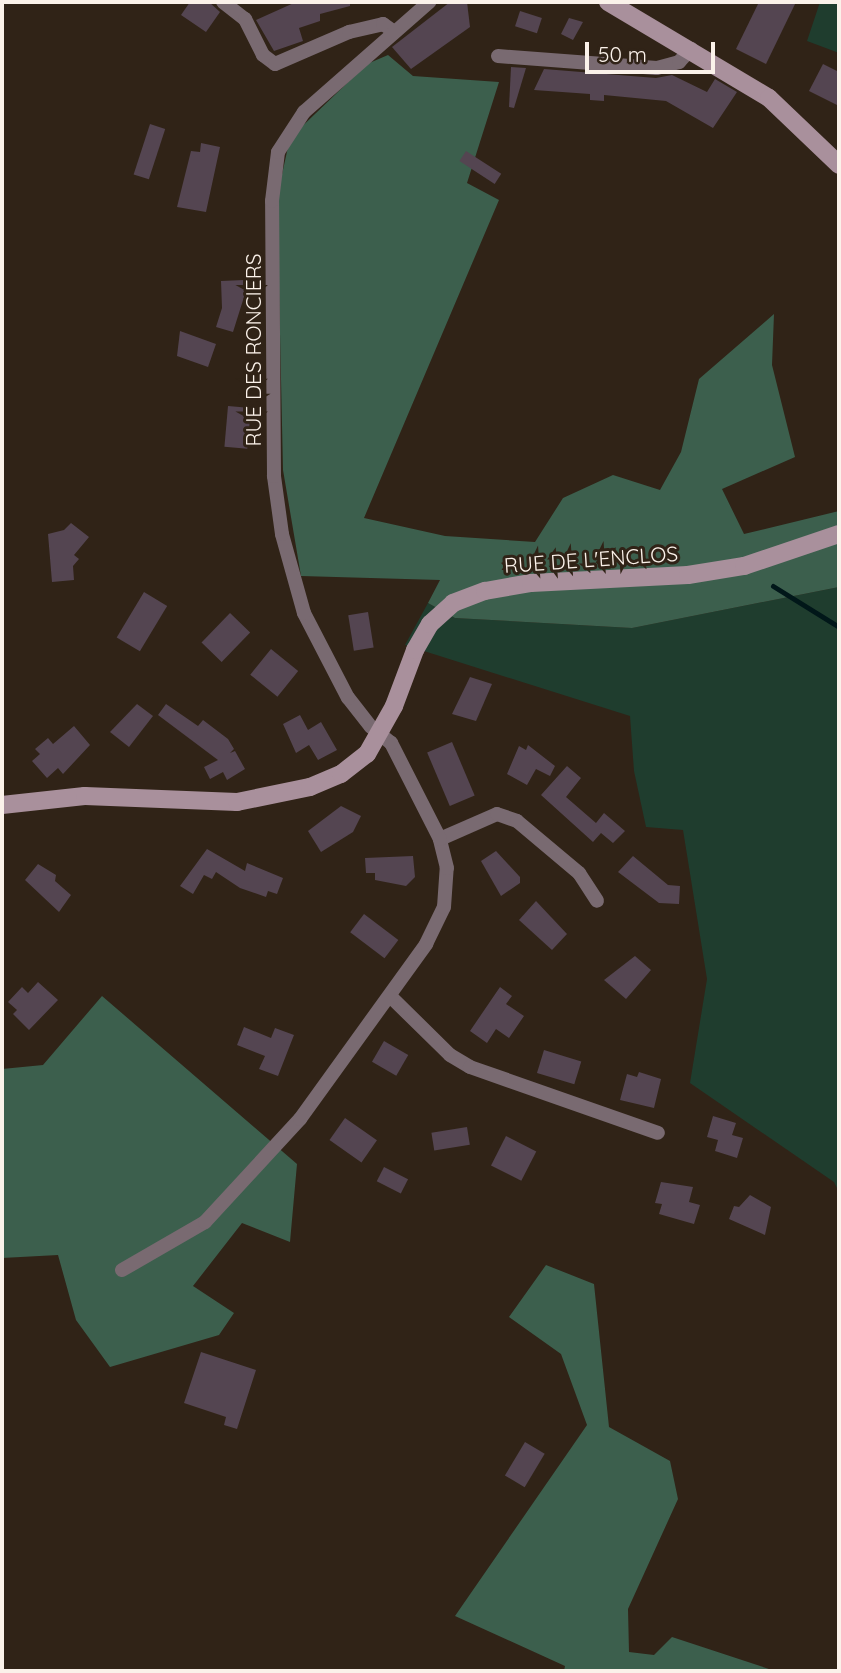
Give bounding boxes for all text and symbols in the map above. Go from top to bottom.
scale bar [589,28,718,72]
text: 50 m [598,41,647,67]
street label: RUE DES RONCIERS [240,253,266,447]
street label: RUE DE L'ENCLOS [503,540,679,578]

